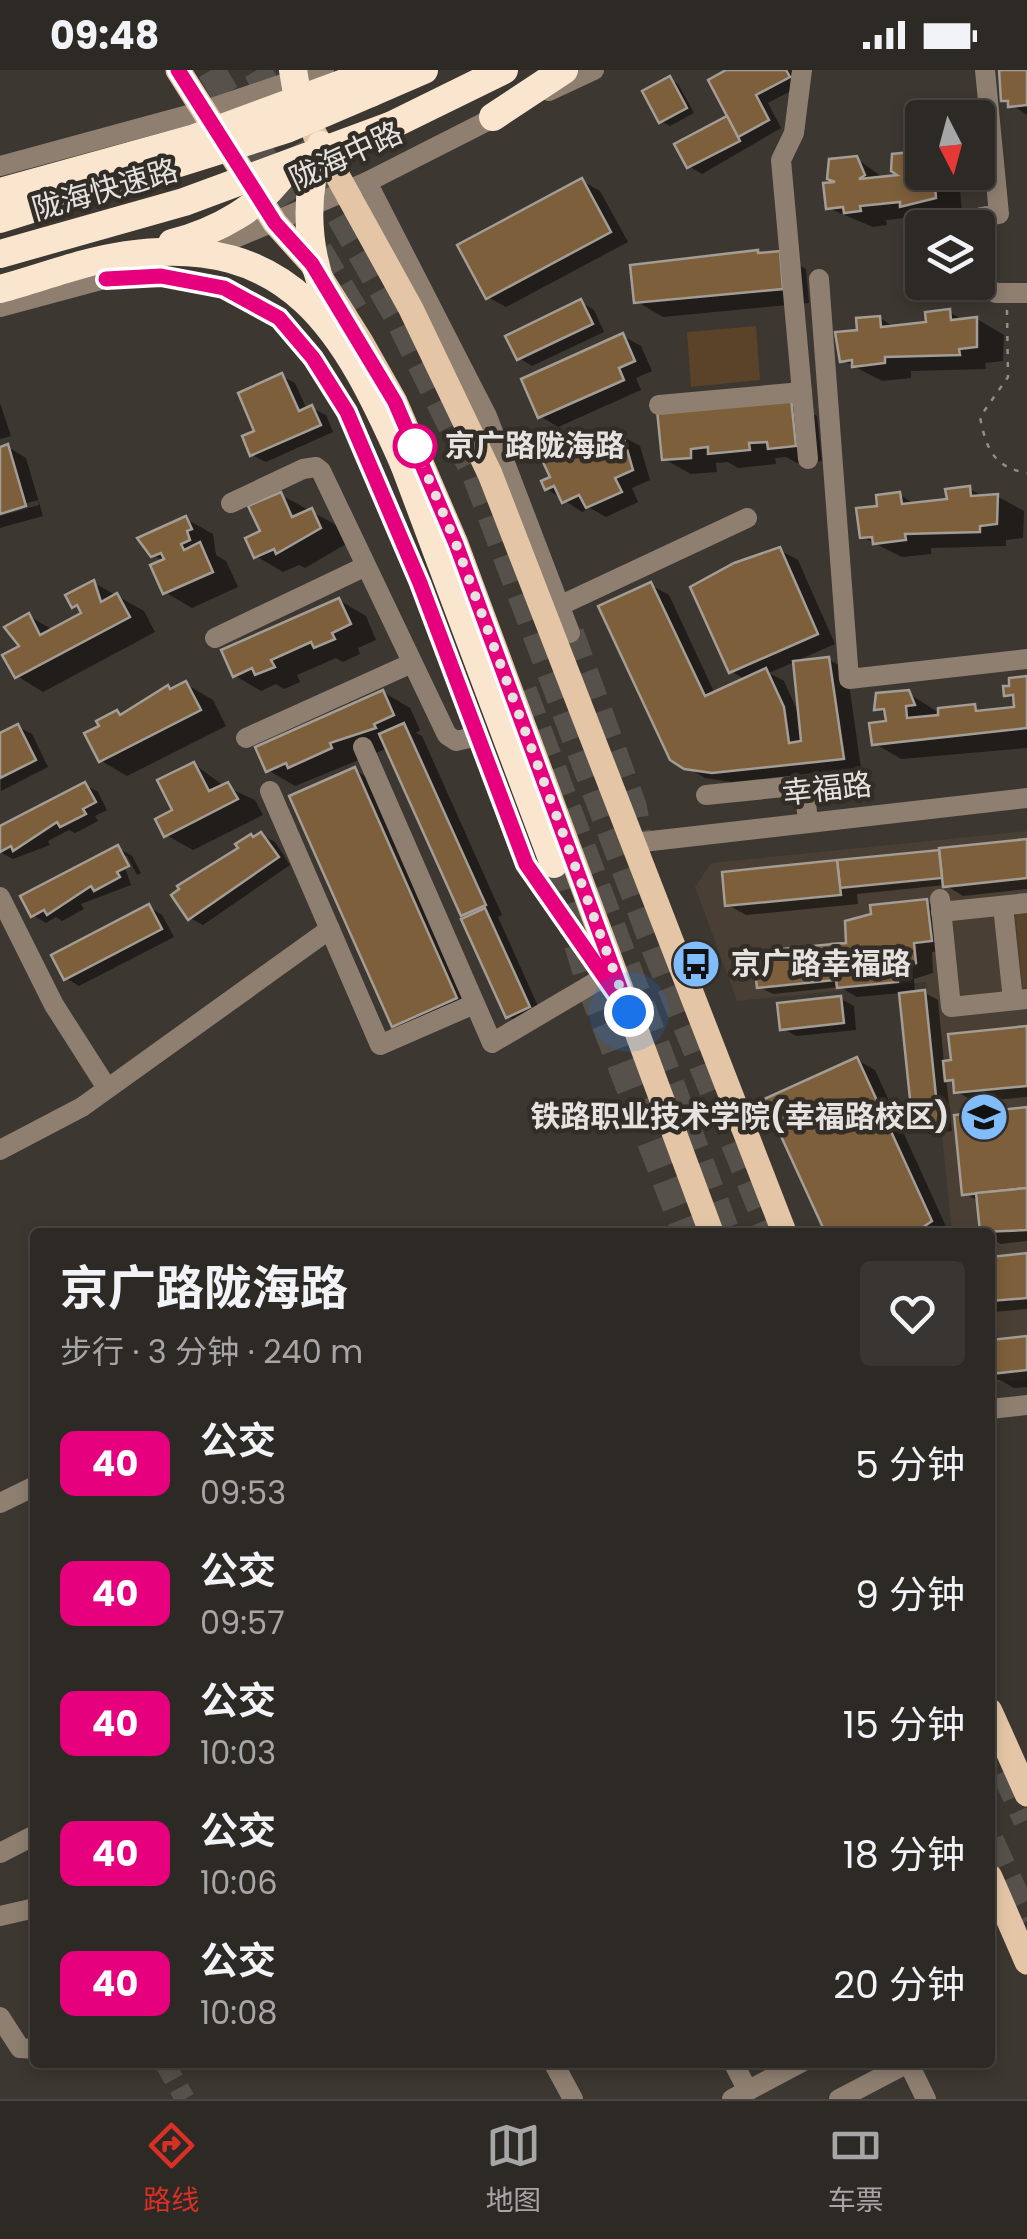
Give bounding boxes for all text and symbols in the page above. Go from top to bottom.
text: 09:48 [50,9,159,62]
north arrow [905,100,995,190]
map controls [905,100,995,300]
street label: 陇海中路 [282,111,409,200]
street label: 陇海快速路 [27,148,183,231]
button: layers [905,210,995,300]
place label: 京广路陇海路 [445,424,625,467]
marker: 京广路陇海路 [394,425,436,467]
street label: 幸福路 [780,762,874,815]
bus stop icon: 京广路幸福路 [670,938,722,990]
place label: 京广路幸福路 [731,942,911,985]
your location [604,987,654,1037]
school or university icon: 铁路职业技术学院(幸福路校区) [958,1091,1010,1143]
place label: 铁路职业技术学院(幸福路校区) [530,1095,949,1138]
text: 京广路陇海路 [60,1255,348,1322]
button: heart [860,1261,965,1366]
text: 步行 · 3 分钟 · 240 m [60,1329,363,1374]
text: 公交 [200,1414,276,1467]
text: 5 分钟 [855,1438,965,1491]
text: 40 [92,1439,138,1488]
text: 09:53 [200,1470,286,1515]
text: 公交 [200,1544,276,1597]
text: 9 分钟 [855,1568,965,1621]
text: 40 [92,1569,138,1618]
text: 09:57 [200,1600,285,1645]
text: 公交 [200,1674,276,1727]
text: 15 分钟 [843,1698,965,1751]
text: 40 [92,1699,138,1748]
text: 10:03 [200,1730,276,1775]
text: 公交 [200,1804,276,1857]
text: 18 分钟 [843,1828,965,1881]
text: 40 [92,1829,138,1878]
text: 10:06 [200,1860,278,1905]
text: 公交 [200,1934,276,1987]
text: 20 分钟 [833,1958,965,2011]
text: 40 [92,1959,138,2008]
text: 10:08 [200,1990,277,2035]
tab: 路线 [143,2118,199,2222]
tab: 地图 [485,2118,542,2222]
tab: 车票 [828,2118,884,2222]

